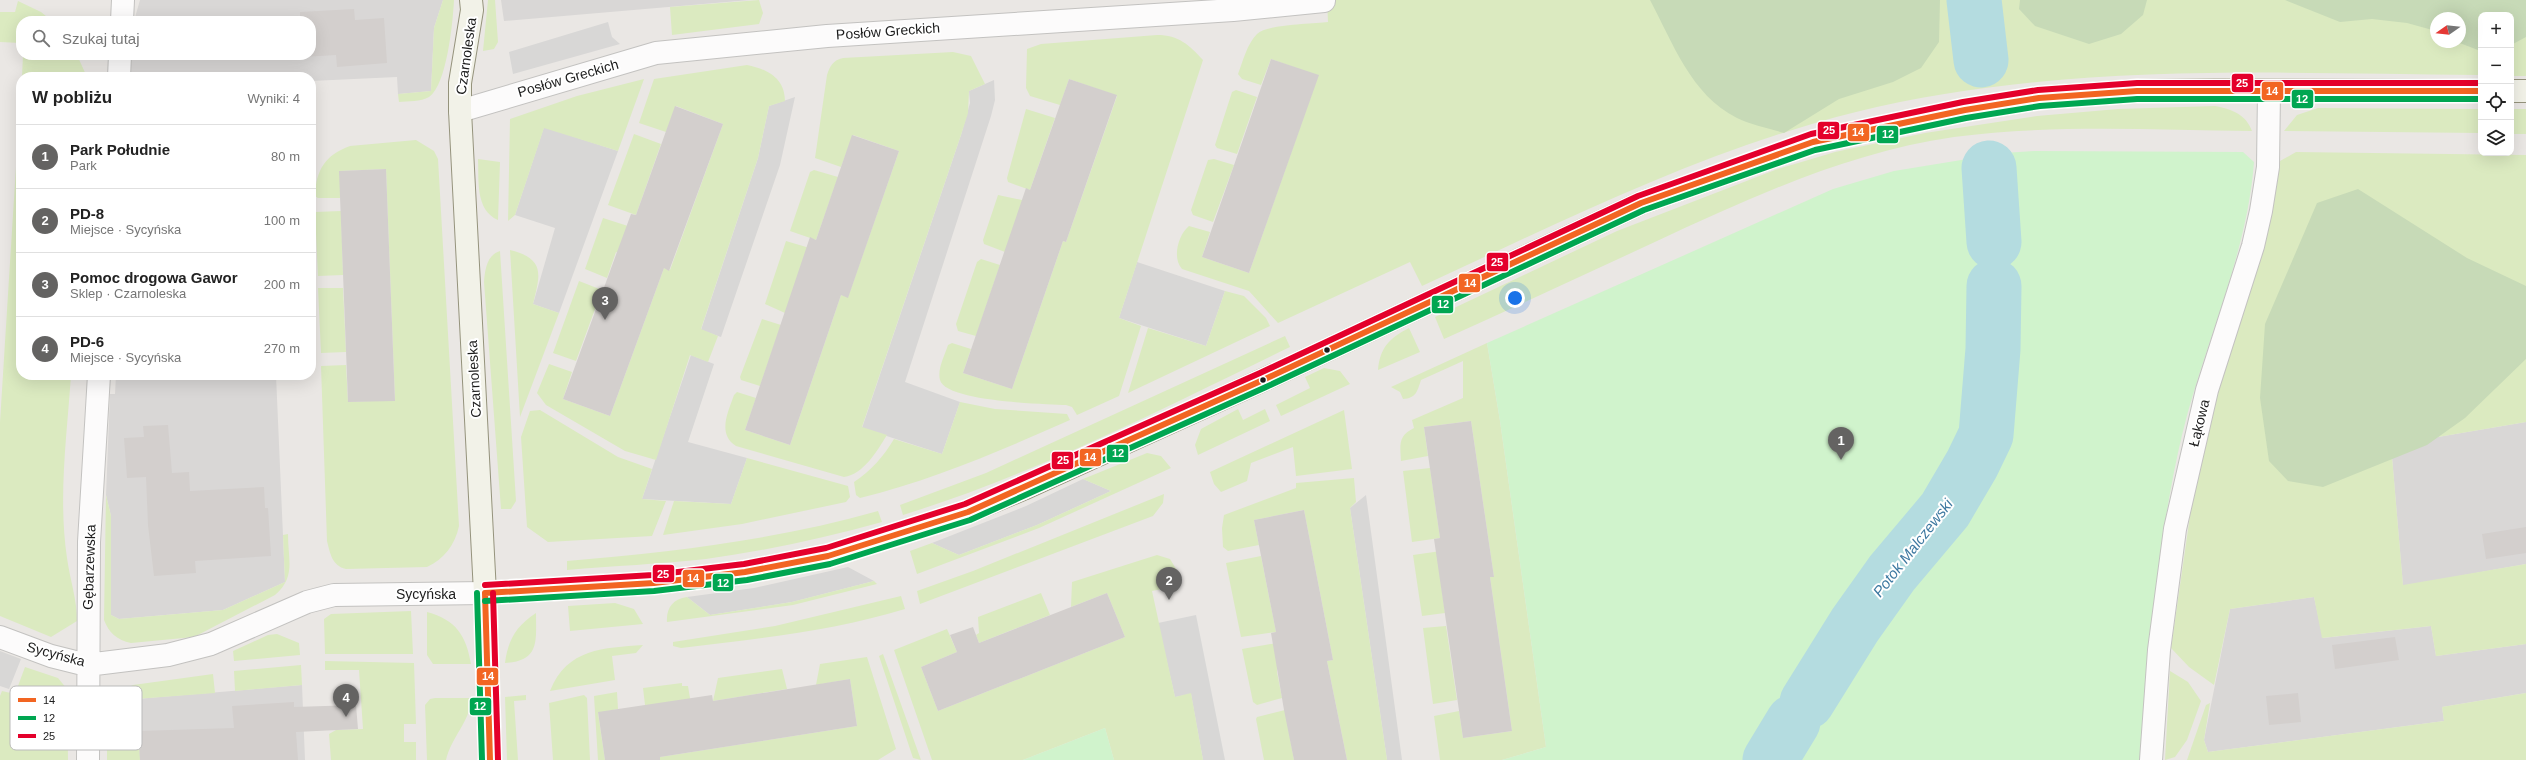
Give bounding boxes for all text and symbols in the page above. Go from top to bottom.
north arrow [2430,12,2466,48]
map controls [2478,12,2514,156]
button: + [2478,12,2514,48]
search box [16,16,316,60]
street label: Czarnoleska [453,16,479,96]
street label: Posłów Greckich [835,19,941,43]
icon: search [30,27,52,49]
text: Szukaj tutaj [62,30,140,47]
button: − [2478,48,2514,84]
street label: Posłów Greckich [516,56,620,100]
line badge: 25 [2231,73,2254,93]
text: 25 [2236,77,2248,89]
line badge: 14 [2261,81,2284,101]
button: locate [2478,84,2514,120]
text: 14 [2266,85,2279,97]
text: W pobliżu [32,88,112,107]
line badge: 12 [2291,89,2314,109]
text: Wyniki: 4 [247,91,300,106]
text: 12 [2296,93,2308,105]
button: layers [2478,120,2514,156]
line badge: 25 [1817,121,1840,140]
line badge: 14 [1847,123,1870,142]
text: 25 [1823,124,1835,136]
line badge: 12 [1876,125,1899,144]
text: 14 [1852,126,1865,138]
text: 12 [1882,128,1894,140]
text: Park Południe [70,141,170,158]
text: 1 [41,149,49,164]
text: 80 m [271,149,300,164]
text: Park [70,158,97,173]
text: PD-8 [70,205,104,222]
text: 2 [41,213,49,228]
text: 100 m [264,213,300,228]
text: Miejsce · Sycyńska [70,222,181,237]
line badge: 25 [1486,252,1509,272]
text: 25 [1491,256,1503,268]
text: Pomoc drogowa Gawor [70,269,238,286]
line badge: 14 [1458,273,1481,293]
text: 3 [41,277,49,292]
text: 200 m [264,277,300,292]
text: 14 [1464,277,1477,289]
text: Sklep · Czarnoleska [70,286,186,301]
pin: 3 [592,287,618,320]
your location [1505,288,1525,308]
line badge: 12 [1431,295,1454,314]
text: 12 [1437,298,1449,310]
text: PD-6 [70,333,104,350]
street label: Czarnoleska [464,340,484,418]
text: 4 [41,341,49,356]
text: 270 m [264,341,300,356]
unlabelled marker [1322,345,1332,355]
text: Miejsce · Sycyńska [70,350,181,365]
unlabelled marker [1258,375,1268,385]
street label: Łąkowa [2185,397,2213,448]
pin: 1 [1828,427,1854,460]
line badge: 12 [1106,444,1129,463]
text: 12 [1112,447,1124,459]
line badge: 14 [1079,448,1102,467]
line badge: 25 [1051,451,1074,470]
text: 14 [1084,451,1097,463]
text: 25 [1057,454,1069,466]
water label: Potok Malczewski [1869,495,1956,600]
street label: Gębarzewska [80,524,98,610]
line badge: 25 [652,564,675,583]
pin: 2 [1156,567,1182,600]
text: 25 [657,568,669,580]
line badge: 14 [682,569,705,588]
text: 14 [687,572,700,584]
line badge: 12 [712,573,734,592]
text: 12 [717,577,729,589]
street label: Sycyńska [396,586,456,602]
street label: Sycyńska [25,639,87,670]
line badge: 14 [476,667,499,686]
text: 14 [482,670,495,682]
pin: 4 [333,684,359,717]
legend [10,686,142,750]
text: 14 [43,694,55,706]
line badge: 12 [469,697,492,716]
text: 12 [474,700,486,712]
text: 12 [43,712,55,724]
text: 25 [43,730,55,742]

